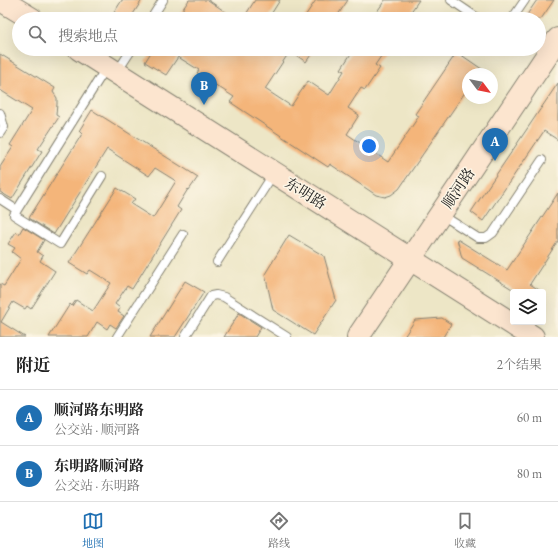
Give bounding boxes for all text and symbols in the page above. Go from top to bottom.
search box [12,12,546,56]
icon: search [26,23,48,45]
text: 搜索地点 [58,26,118,45]
north arrow [462,68,498,104]
pin: B [191,72,217,105]
pin: A [482,128,508,161]
your location [359,136,379,156]
street label: 顺河路 [438,164,478,212]
street label: 东明路 [282,173,330,213]
map controls [510,289,546,325]
button: layers [510,289,546,325]
text: 附近 [16,354,50,376]
text: 2个结果 [497,356,542,373]
text: 顺河路东明路 [54,400,144,419]
text: A [24,409,34,426]
text: 60 m [517,409,542,426]
text: 公交站 · 顺河路 [54,421,140,438]
text: 东明路顺河路 [54,456,144,475]
text: B [25,465,33,482]
text: 80 m [517,465,542,482]
text: 公交站 · 东明路 [54,477,140,494]
tab: 地图 [82,510,104,550]
tab: 路线 [268,510,290,550]
tab: 收藏 [454,510,476,550]

